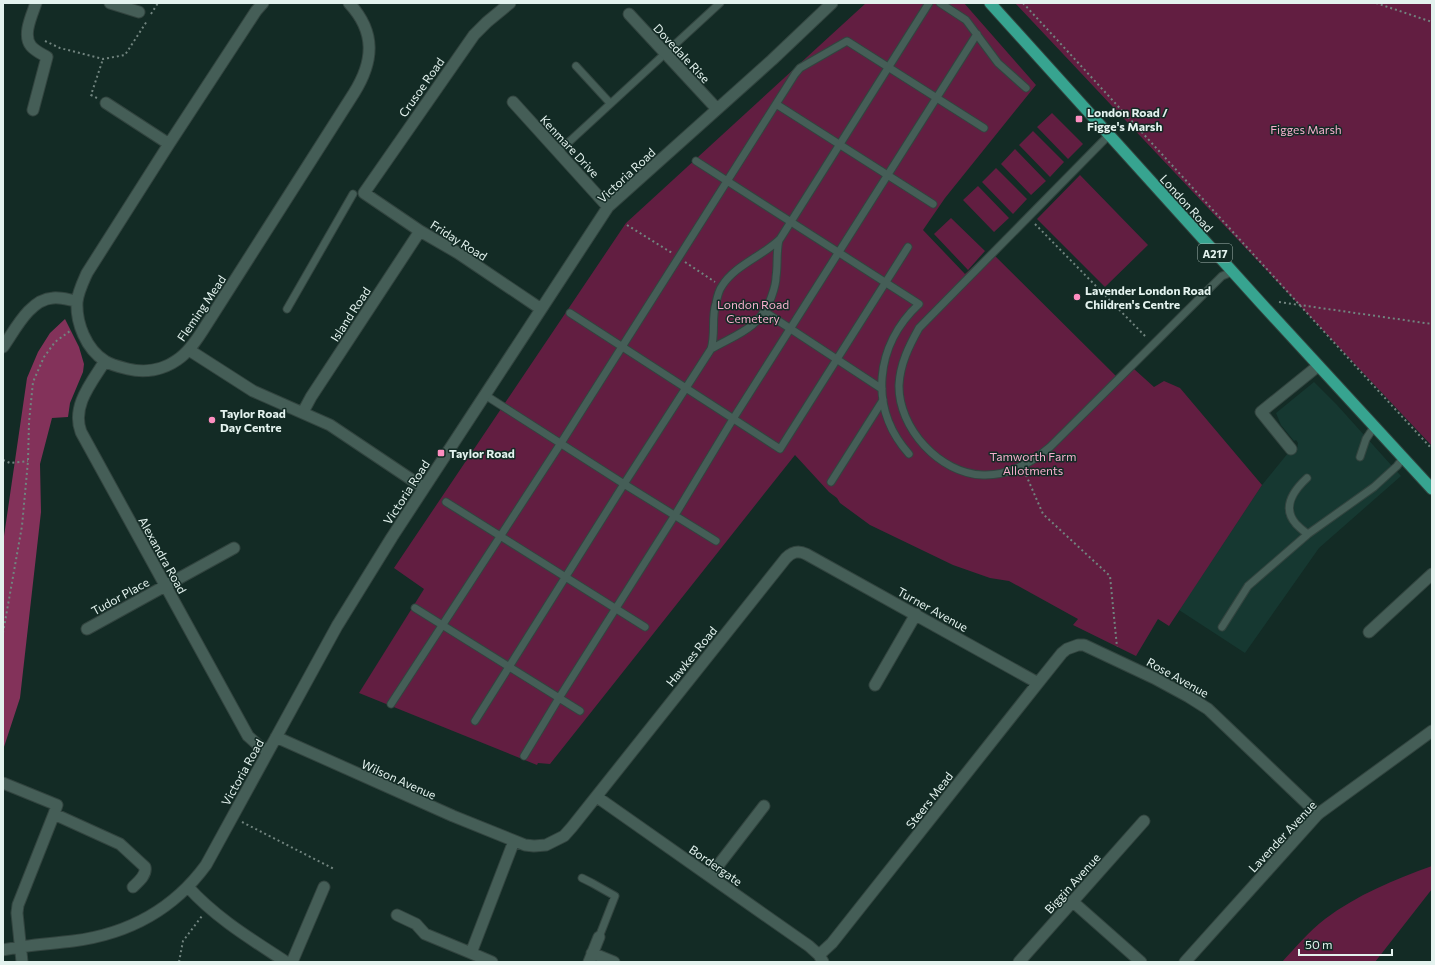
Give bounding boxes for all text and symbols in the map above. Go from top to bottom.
street label: Dovedale Rise [651,20,713,86]
street label: Crusoe Road [395,55,447,119]
place label: London Road / Figge's Marsh [1087,105,1168,133]
street label: Kenmare Drive [538,112,602,180]
marker: London Road / Figge's Marsh [1074,114,1084,124]
park label: Figges Marsh [1270,122,1342,136]
street label: Victoria Road [594,145,658,205]
street label: London Road [1158,171,1216,235]
street label: Friday Road [428,217,490,263]
road number: A217 [1198,244,1232,262]
street label: Fleming Mead [174,272,228,344]
place label: Lavender London Road Children's Centre [1085,283,1211,311]
street label: Island Road [327,284,373,344]
marker: Lavender London Road Children's Centre [1072,292,1082,302]
park label: London Road Cemetery [717,297,789,325]
place label: Taylor Road Day Centre [220,406,286,434]
marker: Taylor Road Day Centre [207,415,217,425]
place label: Taylor Road [449,446,515,460]
marker: Taylor Road [436,448,446,458]
park label: Tamworth Farm Allotments [990,449,1076,477]
street label: Victoria Road [380,457,432,527]
street label: Alexandra Road [136,514,190,596]
street label: Tudor Place [89,574,151,618]
street label: Turner Avenue [895,584,971,634]
street label: Hawkes Road [663,623,719,689]
street label: Rose Avenue [1145,654,1211,700]
street label: Victoria Road [218,736,266,808]
street label: Wilson Avenue [360,756,438,802]
street label: Steers Mead [903,769,955,831]
street label: Lavender Avenue [1245,797,1319,875]
street label: Bordergate [687,842,745,888]
street label: Biggin Avenue [1041,850,1103,916]
scale bar [1299,931,1392,957]
text: 50 m [1305,937,1333,951]

